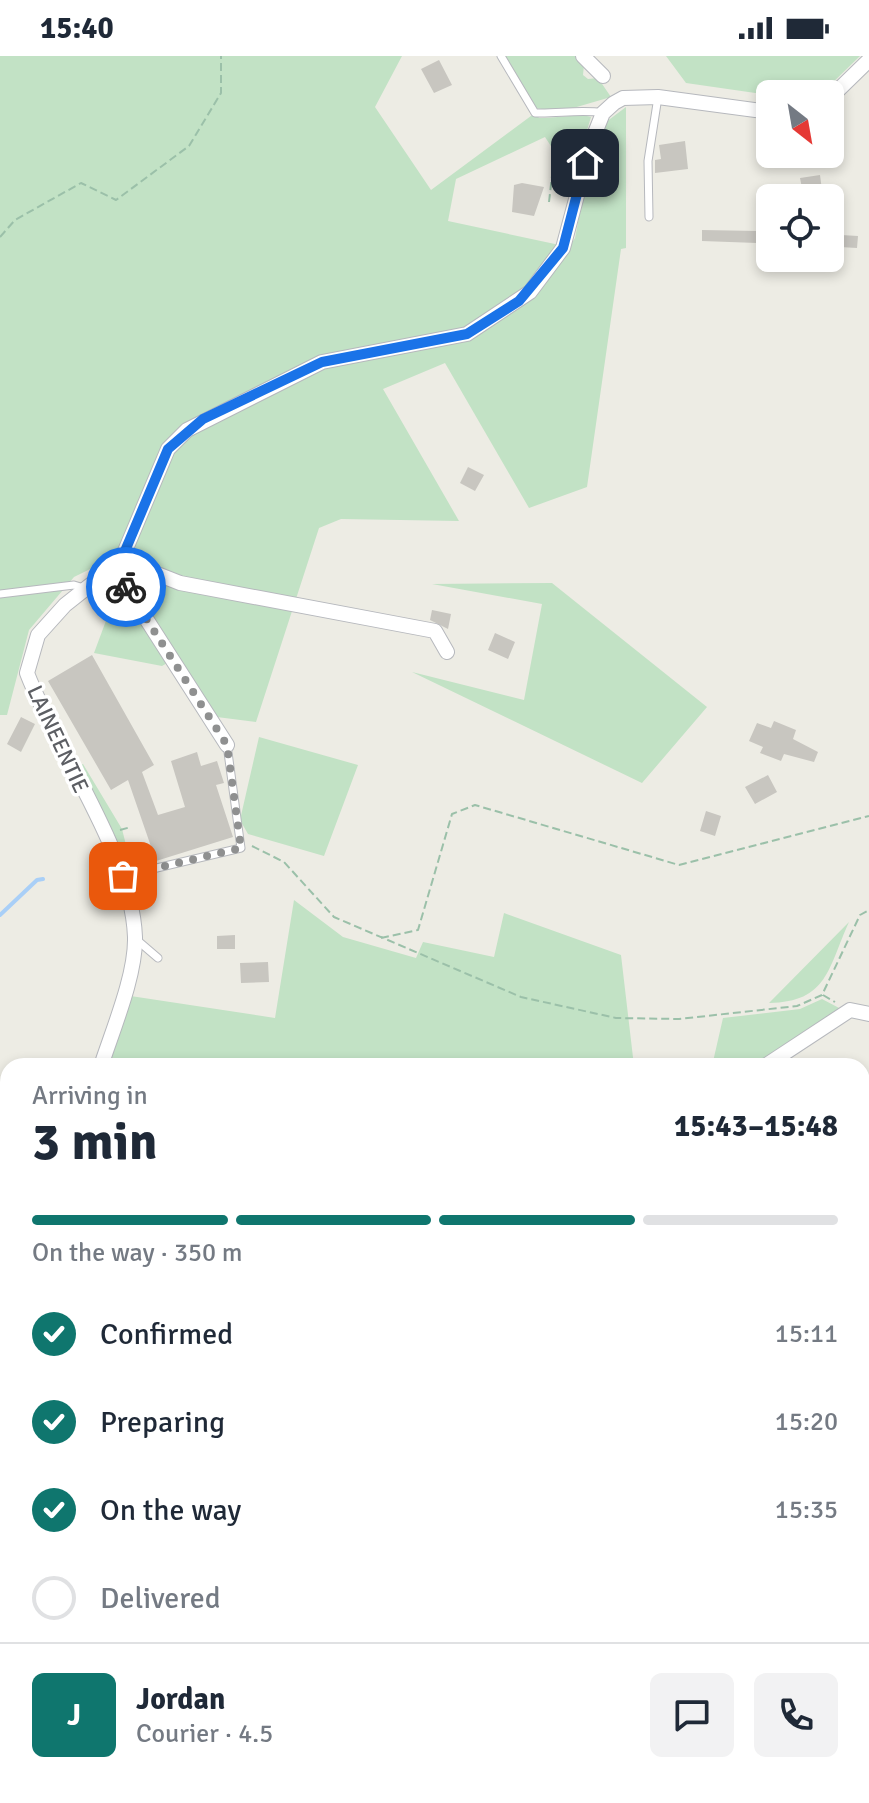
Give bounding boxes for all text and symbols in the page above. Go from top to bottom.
text: 15:40 [40,10,114,47]
north arrow [756,80,844,168]
map controls [756,80,844,272]
pin [551,129,619,197]
icon: home [563,141,607,185]
button: locate [756,184,844,272]
courier [86,547,166,627]
icon: bike [104,565,148,609]
street label: LAINEENTIE [21,681,95,797]
pin [89,842,157,910]
icon: bag [101,854,145,898]
text: Arriving in [32,1080,148,1112]
text: 15:43–15:48 [674,1108,838,1145]
text: 3 min [32,1110,158,1174]
text: On the way · 350 m [32,1237,242,1269]
icon: check [32,1312,76,1356]
text: Confirmed [100,1316,233,1353]
text: 15:11 [775,1318,838,1350]
icon: check [32,1400,76,1444]
text: Preparing [100,1404,225,1441]
text: 15:20 [775,1406,838,1438]
icon: check [32,1488,76,1532]
text: On the way [100,1492,241,1529]
text: 15:35 [775,1494,838,1526]
text: Delivered [100,1580,221,1617]
button: chat [650,1673,734,1757]
button: phone [754,1673,838,1757]
text: Jordan [136,1681,225,1718]
text: J [67,1697,81,1734]
text: Courier · 4.5 [136,1718,273,1750]

